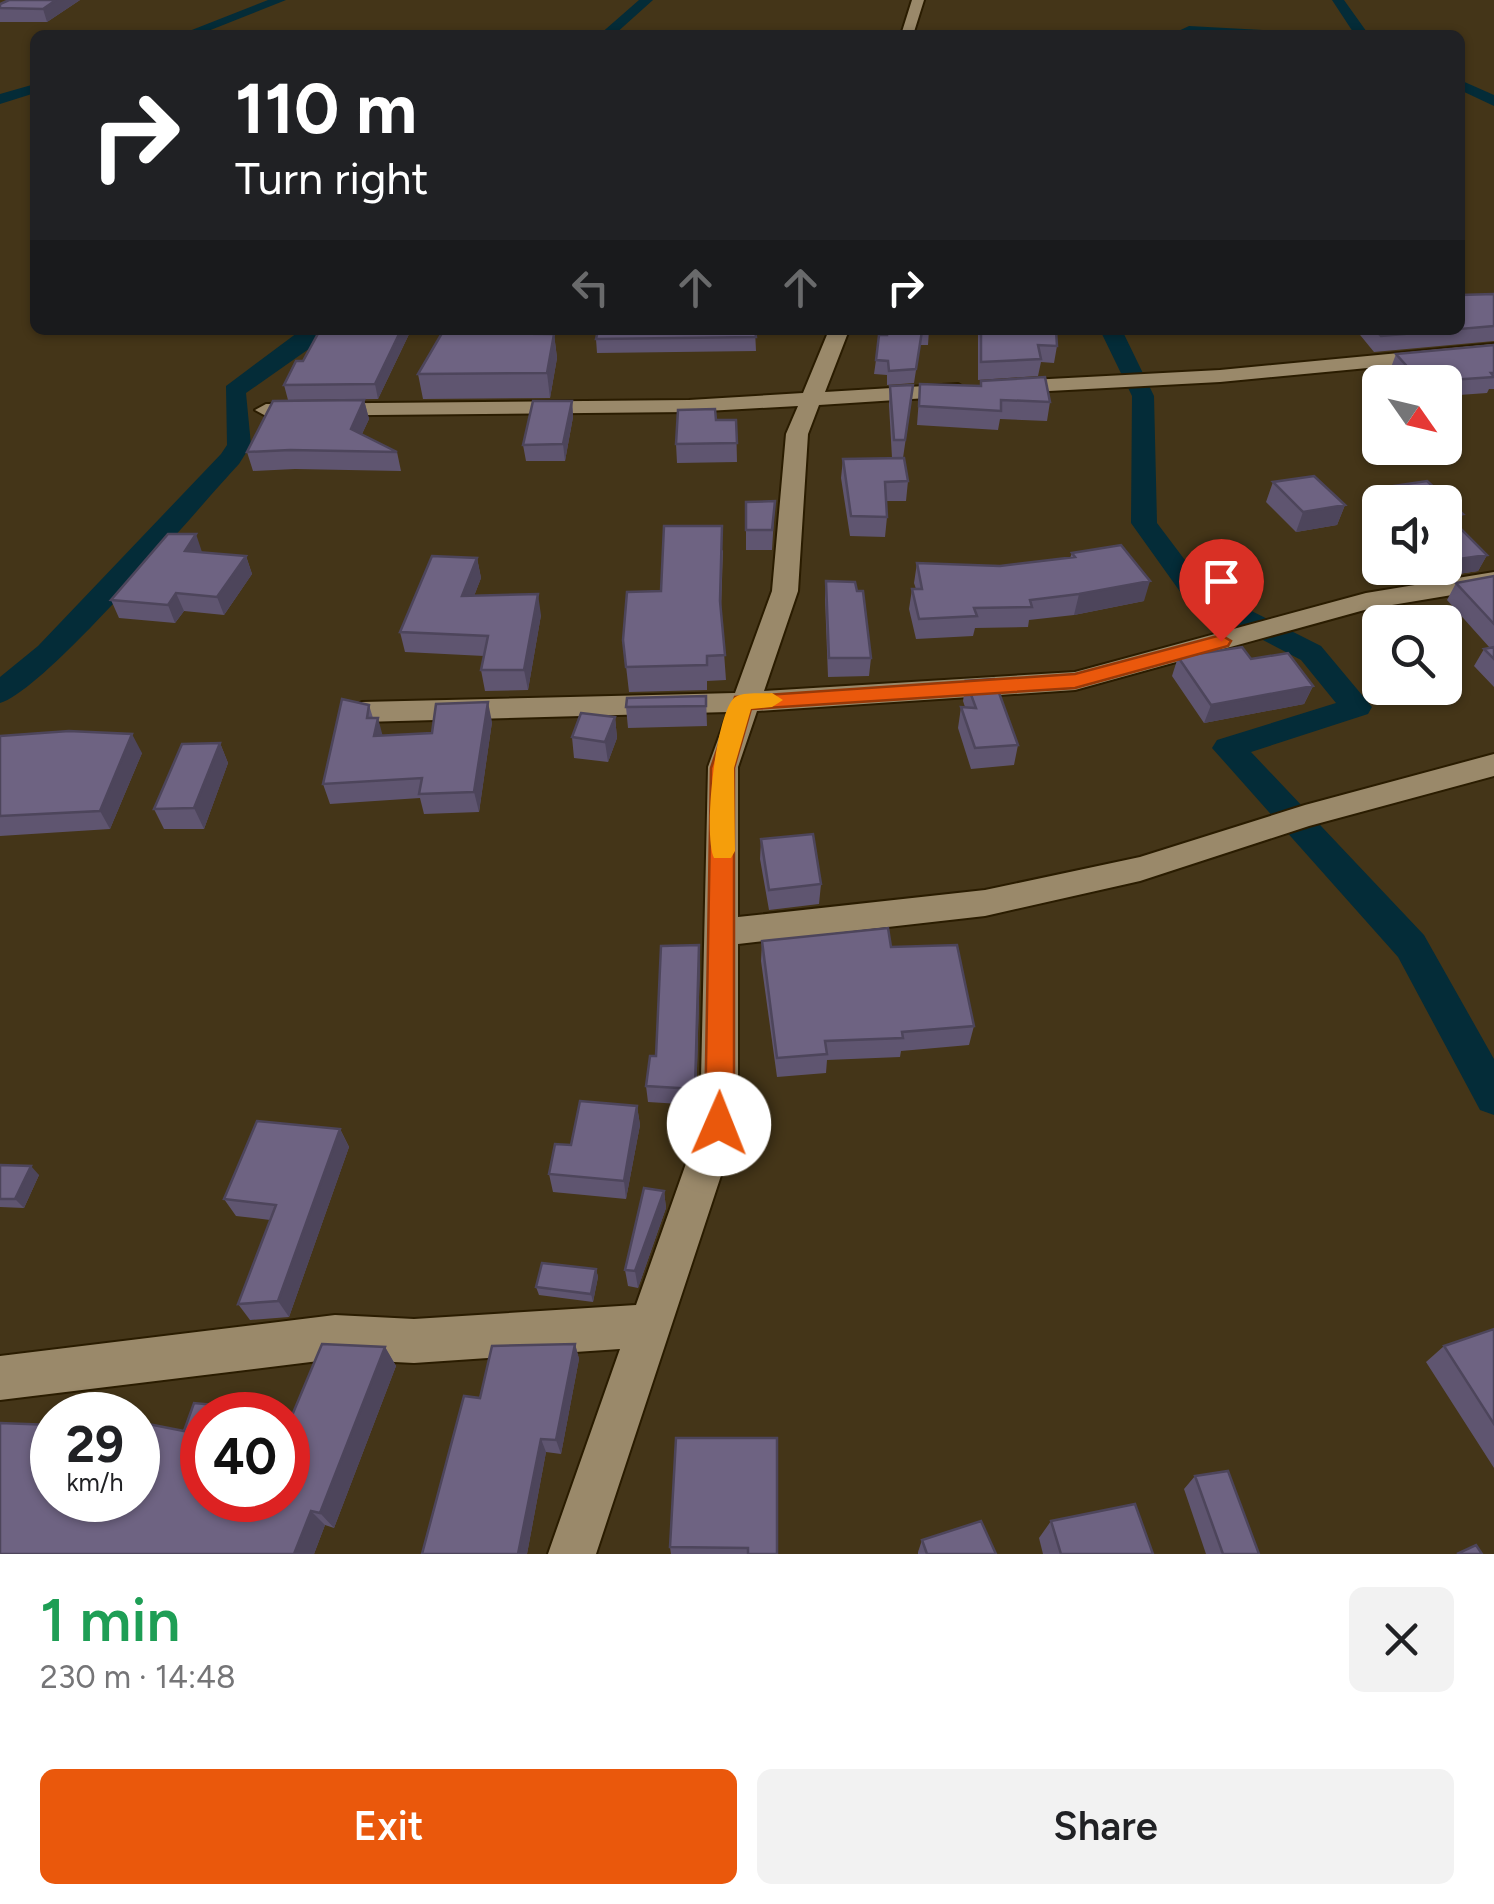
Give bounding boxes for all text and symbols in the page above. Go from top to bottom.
text: 110 m [235,66,417,151]
icon: right [70,70,200,200]
text: Turn right [235,151,428,205]
icon: left [563,260,618,315]
icon: ahead [668,260,723,315]
icon: ahead [773,260,828,315]
icon: right [878,260,933,315]
north arrow [1362,365,1462,465]
map controls [1362,365,1462,705]
button: sound [1362,485,1462,585]
pin [1179,539,1264,642]
icon: arrive [1194,554,1249,609]
button: search [1362,605,1462,705]
position arrow [667,1072,771,1176]
speed limit sign: 40 [180,1392,310,1522]
text: 29 [66,1414,124,1475]
text: km/h [66,1467,124,1497]
text: 1 min [40,1584,180,1656]
button: close [1349,1587,1454,1692]
text: 230 m · 14:48 [40,1658,236,1696]
button: Exit [40,1769,737,1884]
button: Share [757,1769,1454,1884]

